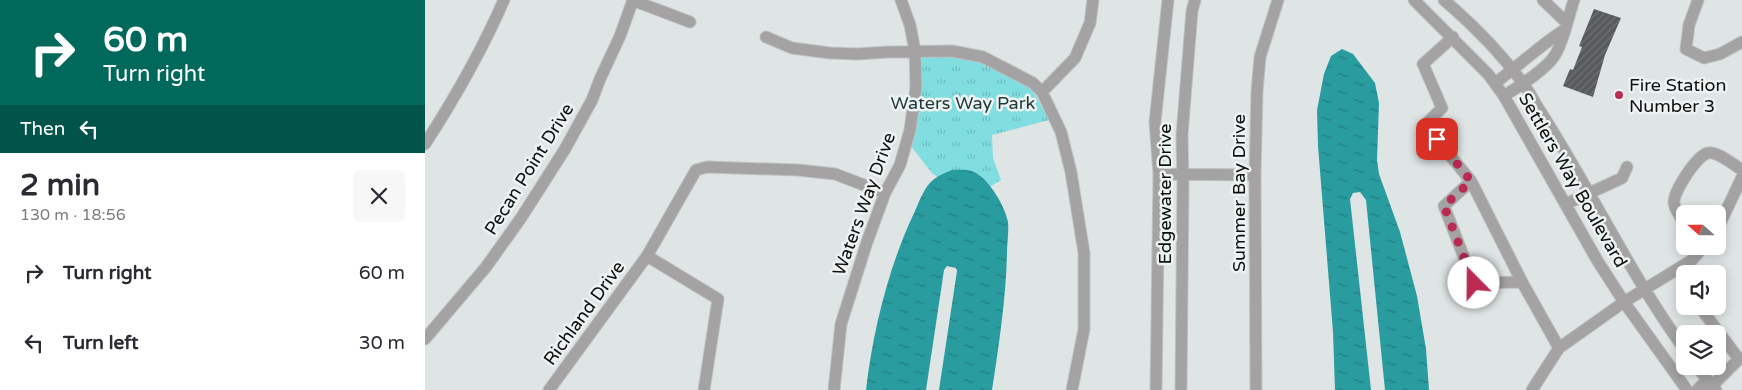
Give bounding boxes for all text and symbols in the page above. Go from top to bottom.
text: 60 m [103,19,188,61]
icon: right [20,20,85,85]
text: Turn right [103,61,205,87]
place label: Fire Station Number 3 [1629,74,1726,117]
street label: Settlers Way Boulevard [1514,89,1632,271]
marker: Fire Station Number 3 [1613,89,1625,101]
park label: Waters Way Park [891,92,1036,114]
street label: Pecan Point Drive [480,99,578,239]
street label: Summer Bay Drive [1228,114,1250,272]
icon: left [75,115,103,143]
text: Then [20,118,65,140]
pin [1416,118,1458,160]
street label: Edgewater Drive [1154,124,1176,264]
icon: arrive [1423,125,1451,153]
street label: Waters Way Drive [828,129,900,279]
text: 2 min [20,167,100,204]
button: close [353,170,405,222]
text: 130 m · 18:56 [20,205,126,225]
north arrow [1676,205,1726,255]
map controls [1676,205,1726,375]
street label: Richland Drive [539,256,629,370]
position arrow [1447,256,1499,308]
icon: right [20,259,48,287]
text: Turn right [63,262,151,284]
text: 60 m [359,262,405,284]
button: sound [1676,265,1726,315]
button: layers [1676,325,1726,375]
icon: left [20,329,48,357]
text: Turn left [63,332,139,354]
text: 30 m [359,332,405,354]

